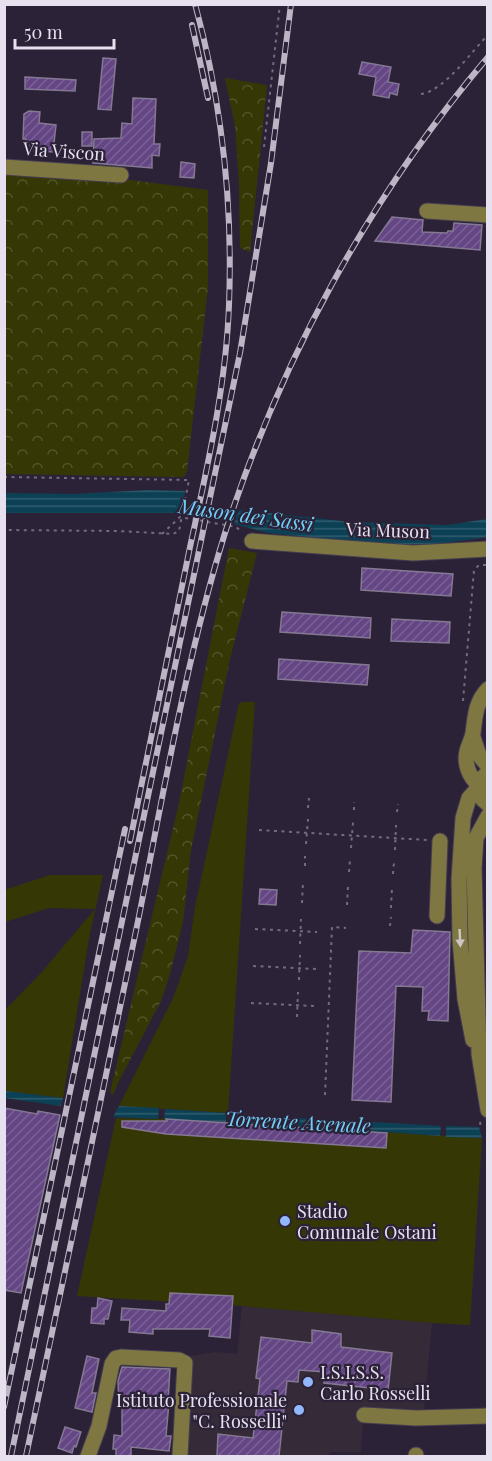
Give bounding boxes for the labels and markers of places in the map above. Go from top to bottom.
place label: Stadio Comunale Ostani [297,1199,437,1244]
marker: Stadio Comunale Ostani [278,1214,292,1228]
place label: I.S.I.S.S. Carlo Rosselli [320,1360,431,1405]
marker: I.S.I.S.S. Carlo Rosselli [301,1375,315,1389]
place label: Istituto Professionale "C. Rosselli" [116,1388,287,1433]
marker: Istituto Professionale "C. Rosselli" [292,1403,306,1417]

